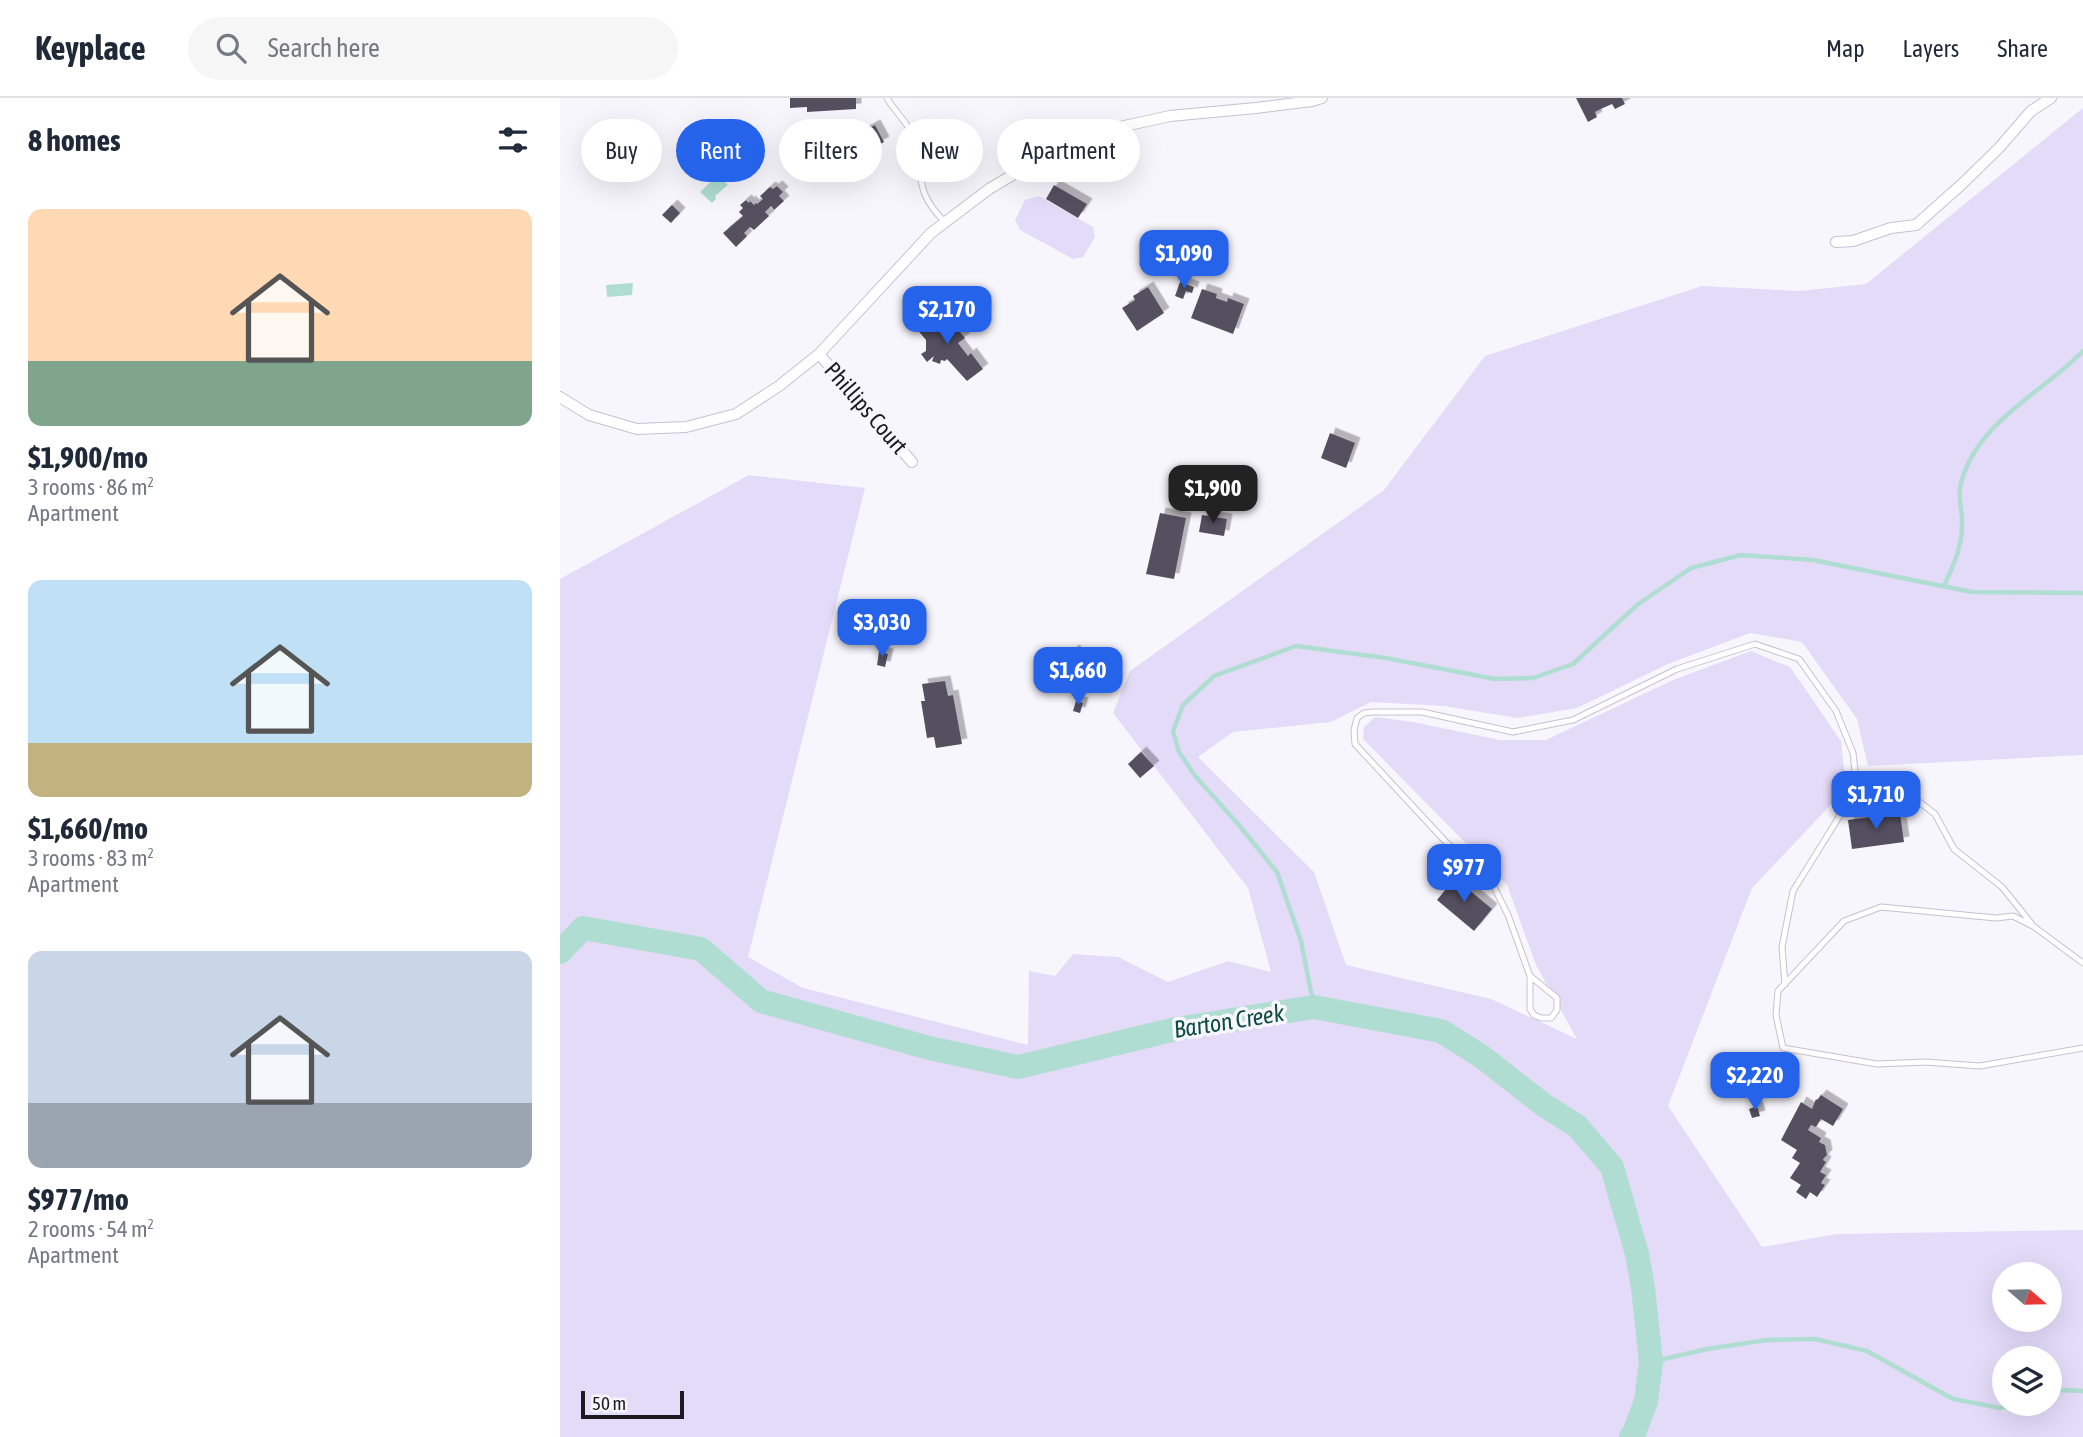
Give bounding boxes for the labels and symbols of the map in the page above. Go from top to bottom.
pin: $1,090 [1127,230,1241,290]
pin: $2,170 [890,286,1004,346]
street label: Phillips Court [819,357,913,459]
pin: $1,900 [1156,466,1270,525]
pin: $3,030 [825,600,939,659]
pin: $1,660 [1021,648,1135,707]
pin: $1,710 [1819,772,1933,831]
pin: $977 [1423,844,1505,904]
water label: Barton Creek [1172,999,1287,1043]
pin: $2,220 [1698,1052,1812,1112]
north arrow [1992,1262,2062,1332]
scale bar [581,1388,684,1420]

